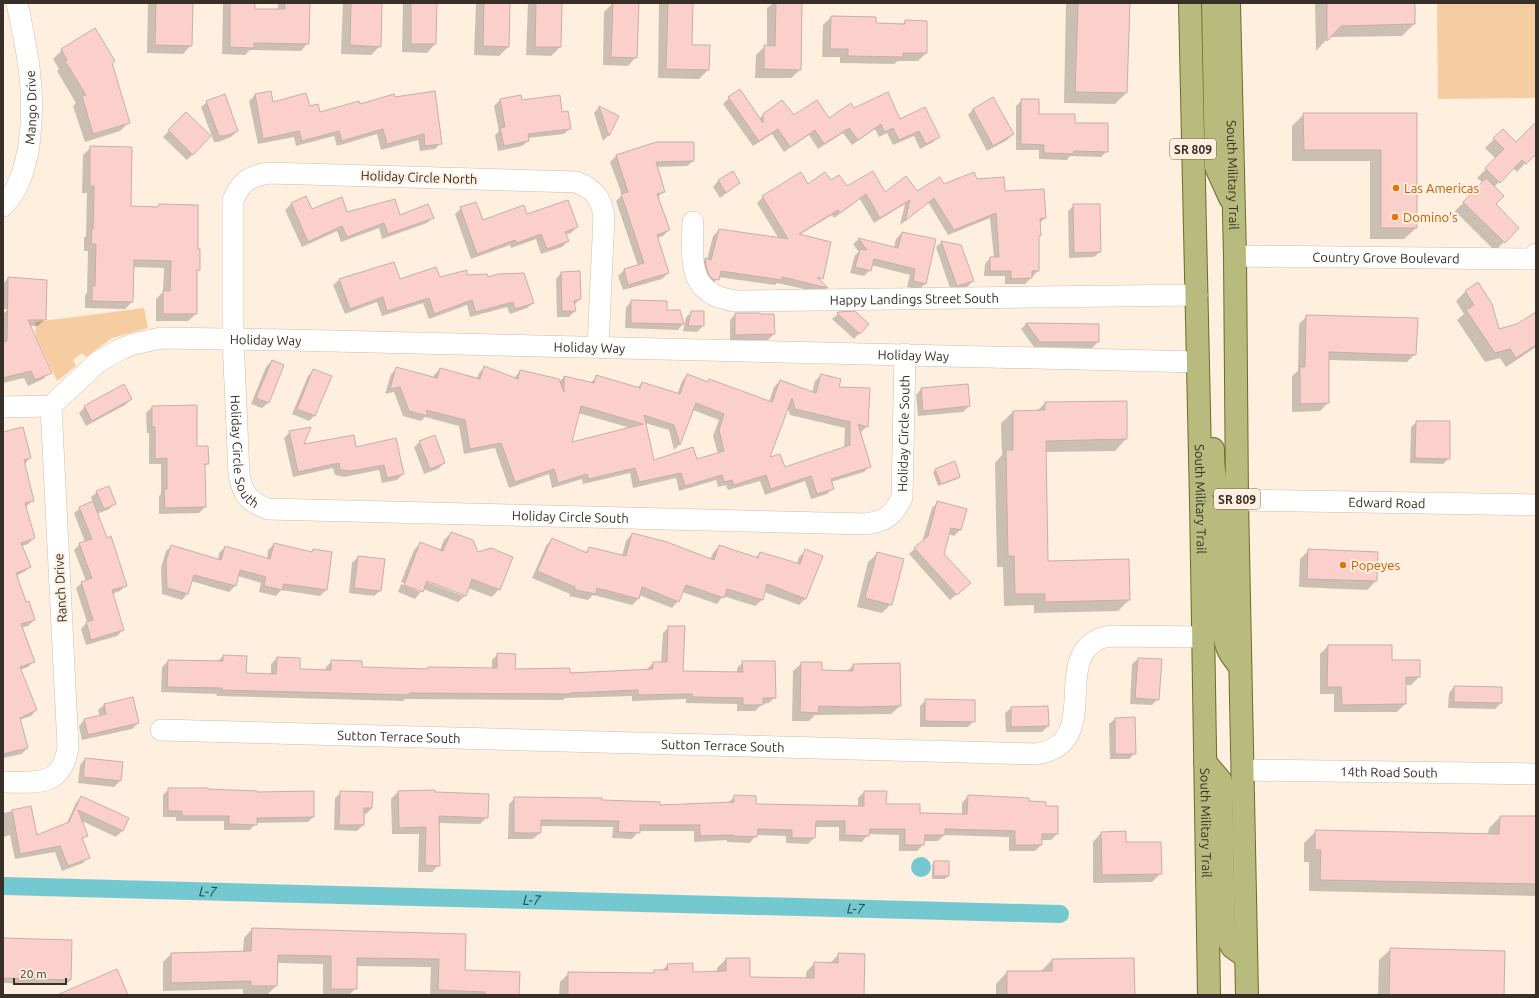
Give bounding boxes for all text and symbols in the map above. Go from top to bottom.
street label: Mango Drive [22,70,39,145]
street label: South Military Trail [1225,120,1241,231]
road number: SR 809 [1170,139,1216,159]
street label: Holiday Circle North [360,168,478,186]
place label: Las Americas [1404,181,1480,195]
marker: Las Americas [1391,183,1401,193]
place label: Domino's [1403,210,1458,224]
marker: Domino's [1390,212,1400,222]
street label: Country Grove Boulevard [1312,250,1460,265]
street label: Happy Landings Street South [830,291,999,307]
street label: Holiday Way [230,332,302,347]
street label: Holiday Way [554,339,625,355]
street label: Holiday Way [877,347,949,363]
street label: Holiday Circle South [895,375,912,492]
street label: Holiday Circle South [228,394,262,511]
street label: South Military Trail [1193,444,1209,554]
road number: SR 809 [1214,489,1260,509]
street label: Edward Road [1348,495,1426,510]
street label: Holiday Circle South [512,508,629,525]
street label: Ranch Drive [51,553,69,623]
place label: Popeyes [1351,558,1400,572]
marker: Popeyes [1338,560,1348,570]
street label: Sutton Terrace South [337,728,461,745]
street label: Sutton Terrace South [661,737,785,754]
street label: 14th Road South [1340,764,1438,780]
street label: South Military Trail [1198,768,1214,878]
water label: L-7 [199,883,218,900]
water label: L-7 [523,892,542,908]
water label: L-7 [847,900,866,917]
scale bar [14,960,66,986]
text: 20 m [20,967,47,980]

